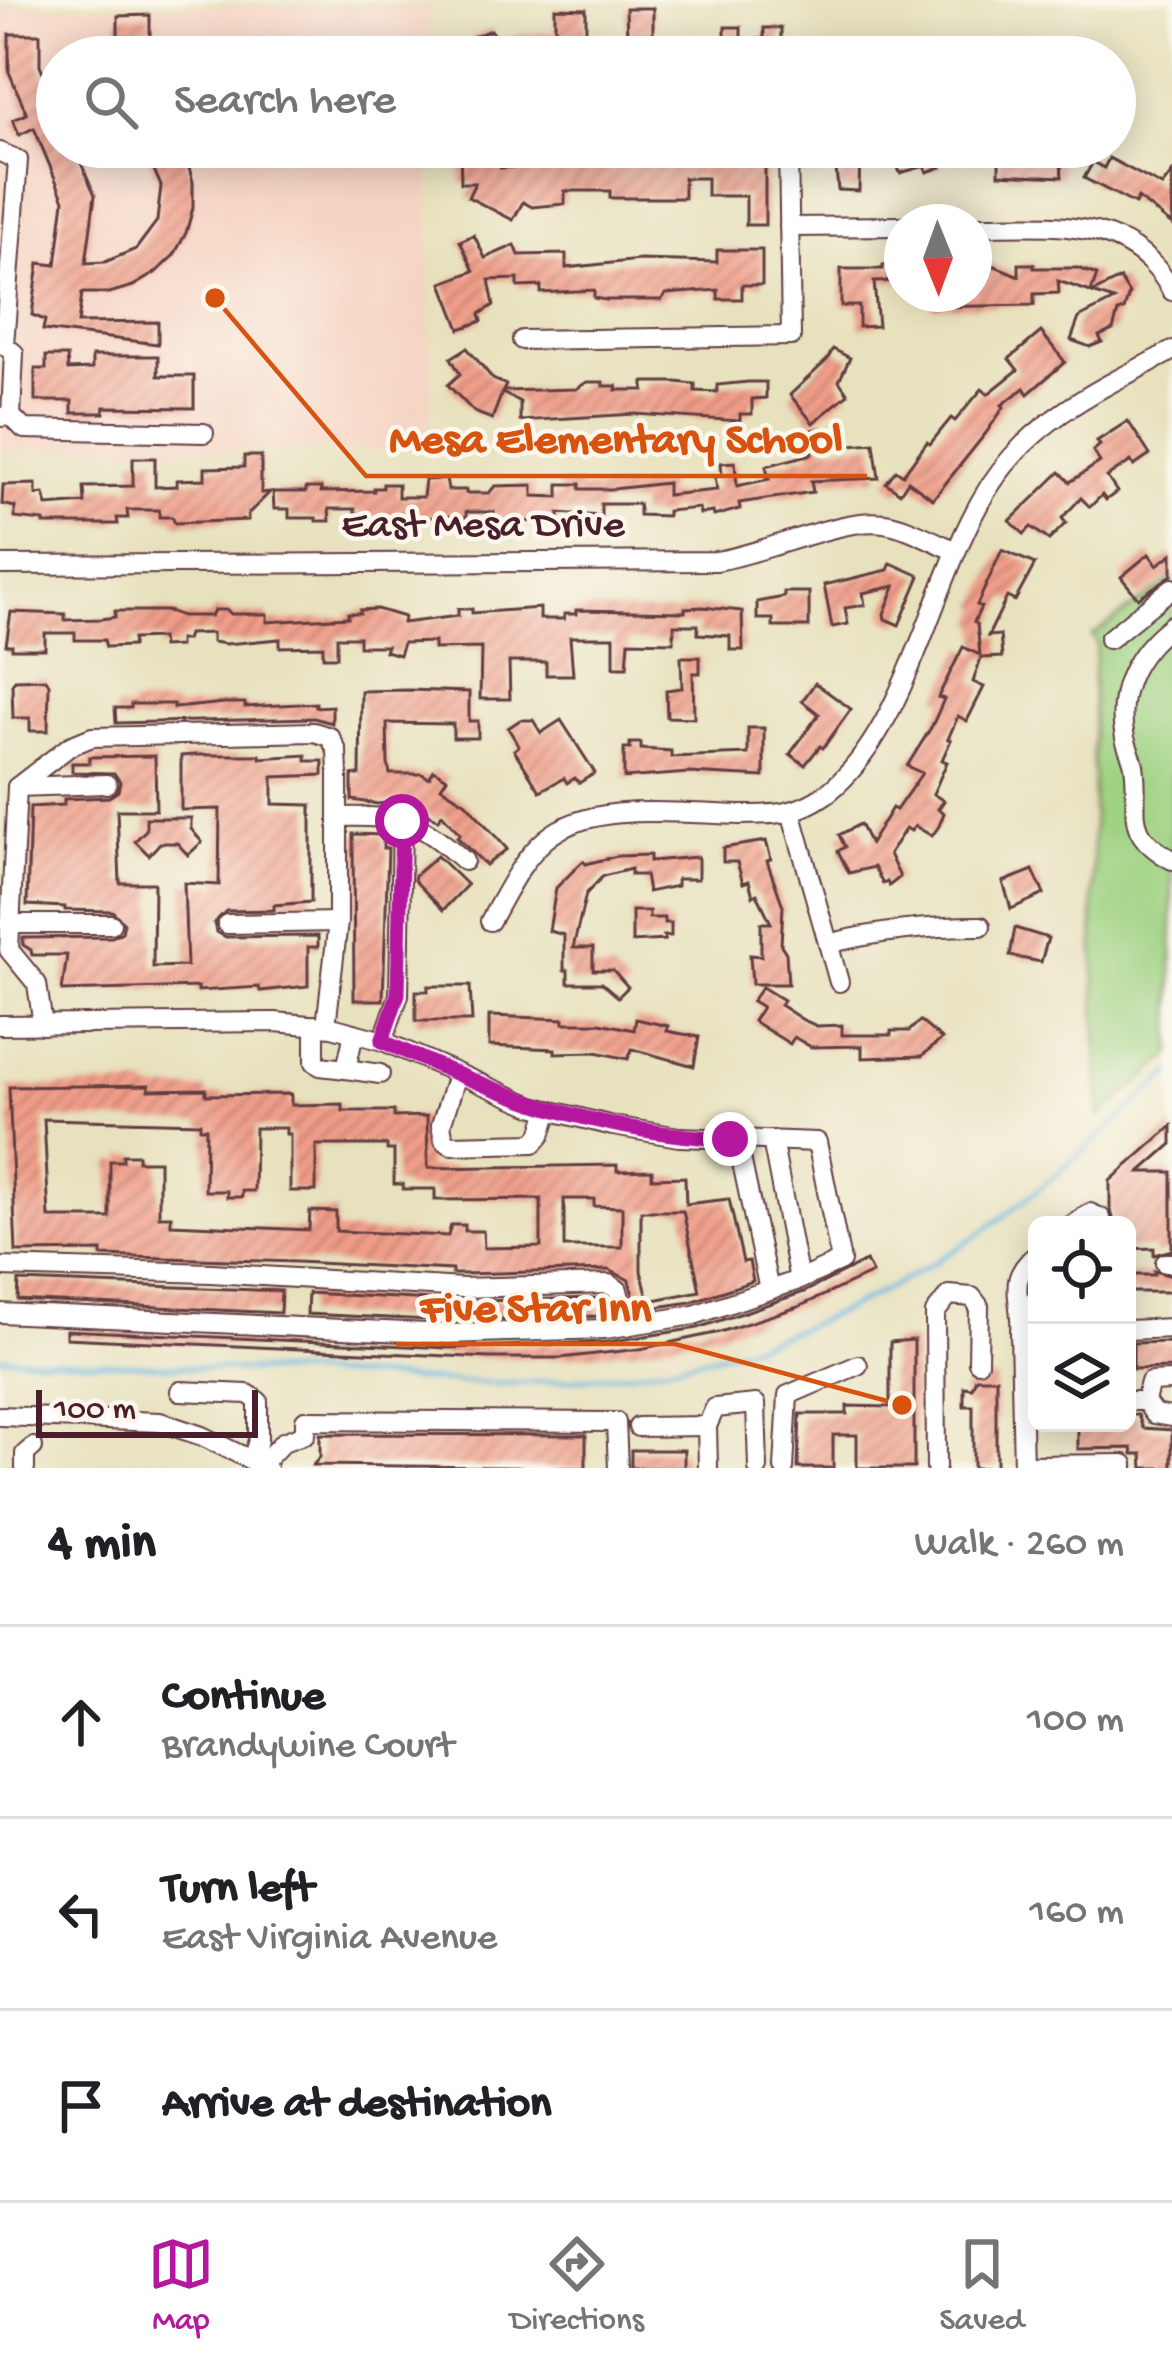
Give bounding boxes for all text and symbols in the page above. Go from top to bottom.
search box [36,36,1136,168]
icon: search [78,69,144,135]
text: Search here [174,76,396,129]
north arrow [884,204,992,312]
callout: Mesa Elementary School [366,395,867,476]
text: Mesa Elementary School [389,416,843,469]
street label: East Mesa Drive [341,503,626,552]
route start [375,794,429,848]
route end [703,1112,757,1166]
map controls [1028,1216,1136,1432]
button: locate [1028,1216,1136,1324]
callout: Five Star Inn [396,1263,675,1344]
text: Five Star Inn [419,1285,652,1338]
button: layers [1028,1324,1136,1432]
scale bar [36,1384,258,1437]
text: 100 m [54,1392,136,1430]
text: 4 min [48,1516,156,1576]
text: Walk · 260 m [915,1523,1124,1569]
text: Continue [162,1672,325,1725]
icon: ahead [48,1689,114,1755]
text: 100 m [1027,1699,1124,1745]
text: Brandywine Court [162,1725,454,1771]
text: Turn left [162,1864,314,1917]
icon: left [48,1881,114,1947]
text: 160 m [1029,1891,1124,1937]
text: East Virginia Avenue [162,1917,497,1963]
icon: arrive [48,2073,114,2139]
text: Arrive at destination [162,2079,551,2132]
tab: Map [148,2231,214,2341]
tab: Directions [510,2231,644,2341]
tab: Saved [940,2231,1024,2341]

